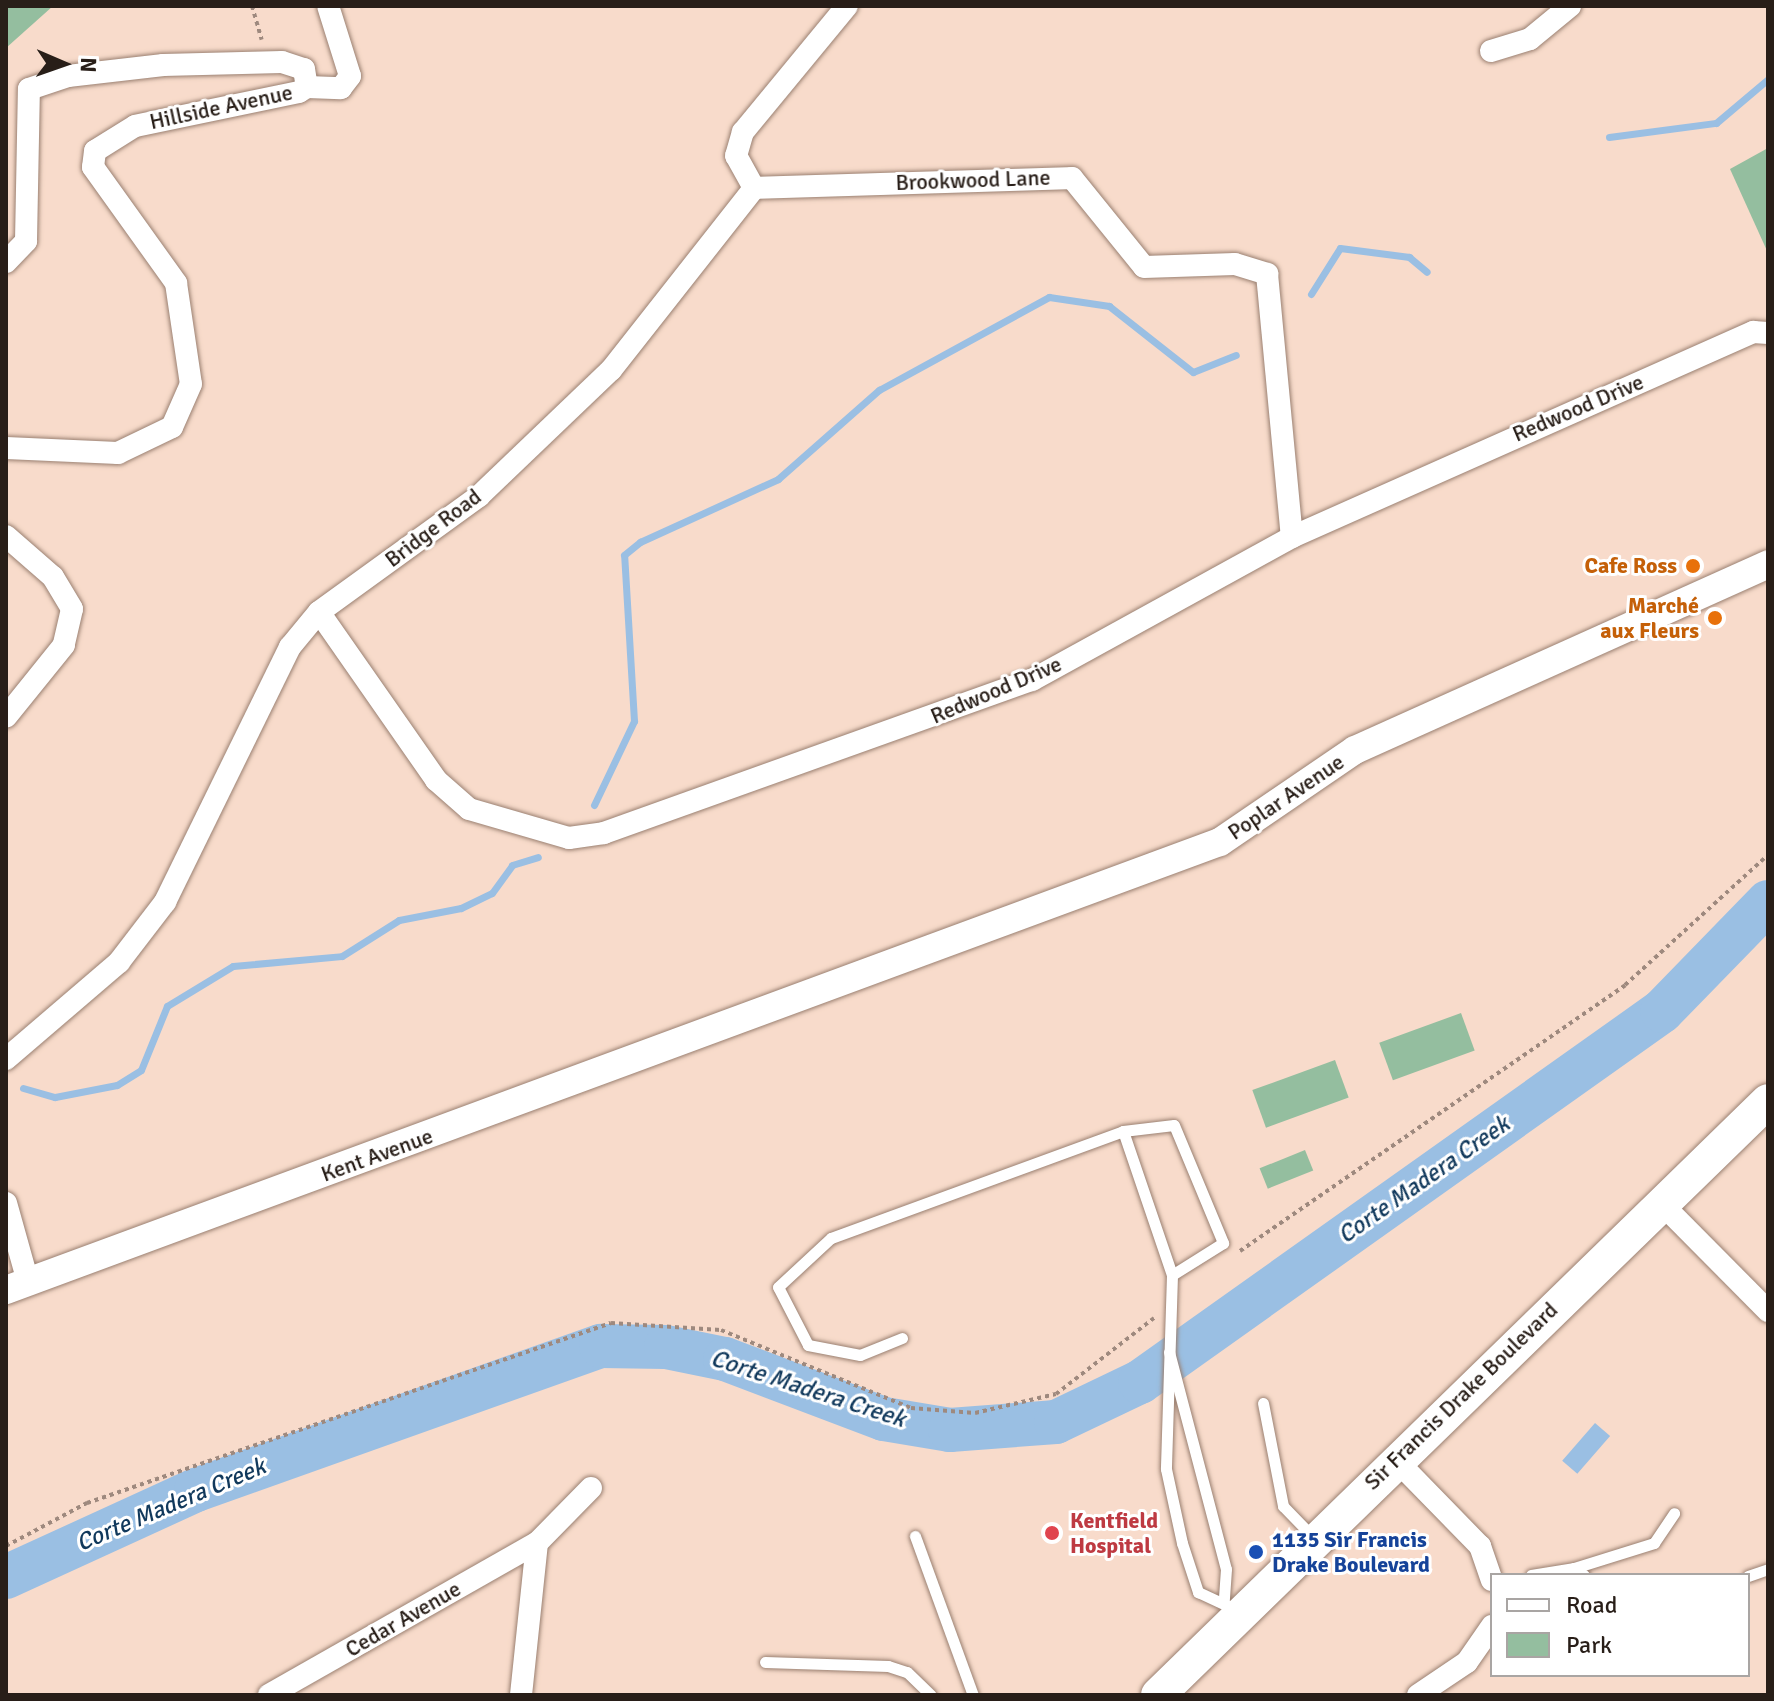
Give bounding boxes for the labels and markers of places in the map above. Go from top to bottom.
place label: Cafe Ross [1585,553,1677,579]
marker: Cafe Ross [1684,557,1702,575]
place label: Marché aux Fleurs [1600,592,1699,644]
marker: Marché aux Fleurs [1706,609,1724,627]
place label: Kentfield Hospital [1070,1507,1158,1558]
marker: Kentfield Hospital [1041,1522,1063,1544]
place label: 1135 Sir Francis Drake Boulevard [1272,1526,1430,1578]
marker: 1135 Sir Francis Drake Boulevard [1247,1543,1265,1561]

